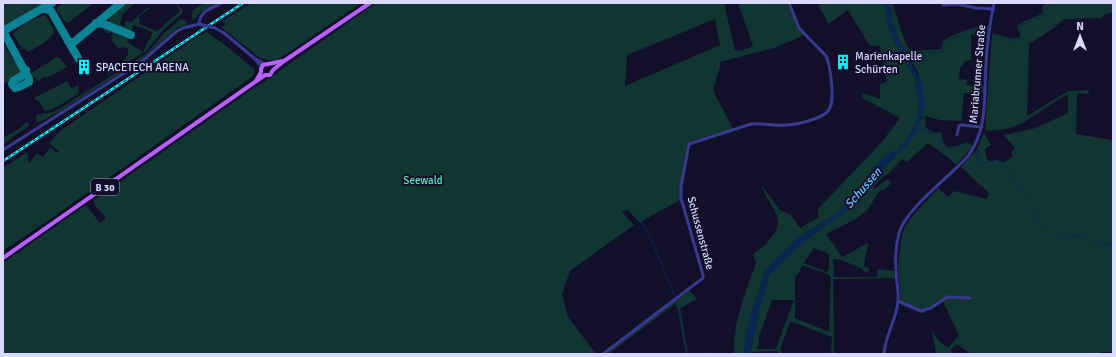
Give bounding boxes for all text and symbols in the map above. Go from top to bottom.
north arrow [1060,16,1100,56]
text: N [1076,20,1084,33]
street label: Mariabrunner Straße [967,24,988,124]
place label: Marienkapelle Schürten [855,50,922,76]
building icon: Marienkapelle Schürten [834,53,852,71]
building icon: SPACETECH ARENA [75,58,93,76]
place label: SPACETECH ARENA [96,61,189,74]
water label: Schussen [842,165,885,212]
park label: Seewald [403,174,443,187]
road number: B 30 [91,179,119,195]
street label: Schussenstraße [685,195,717,271]

